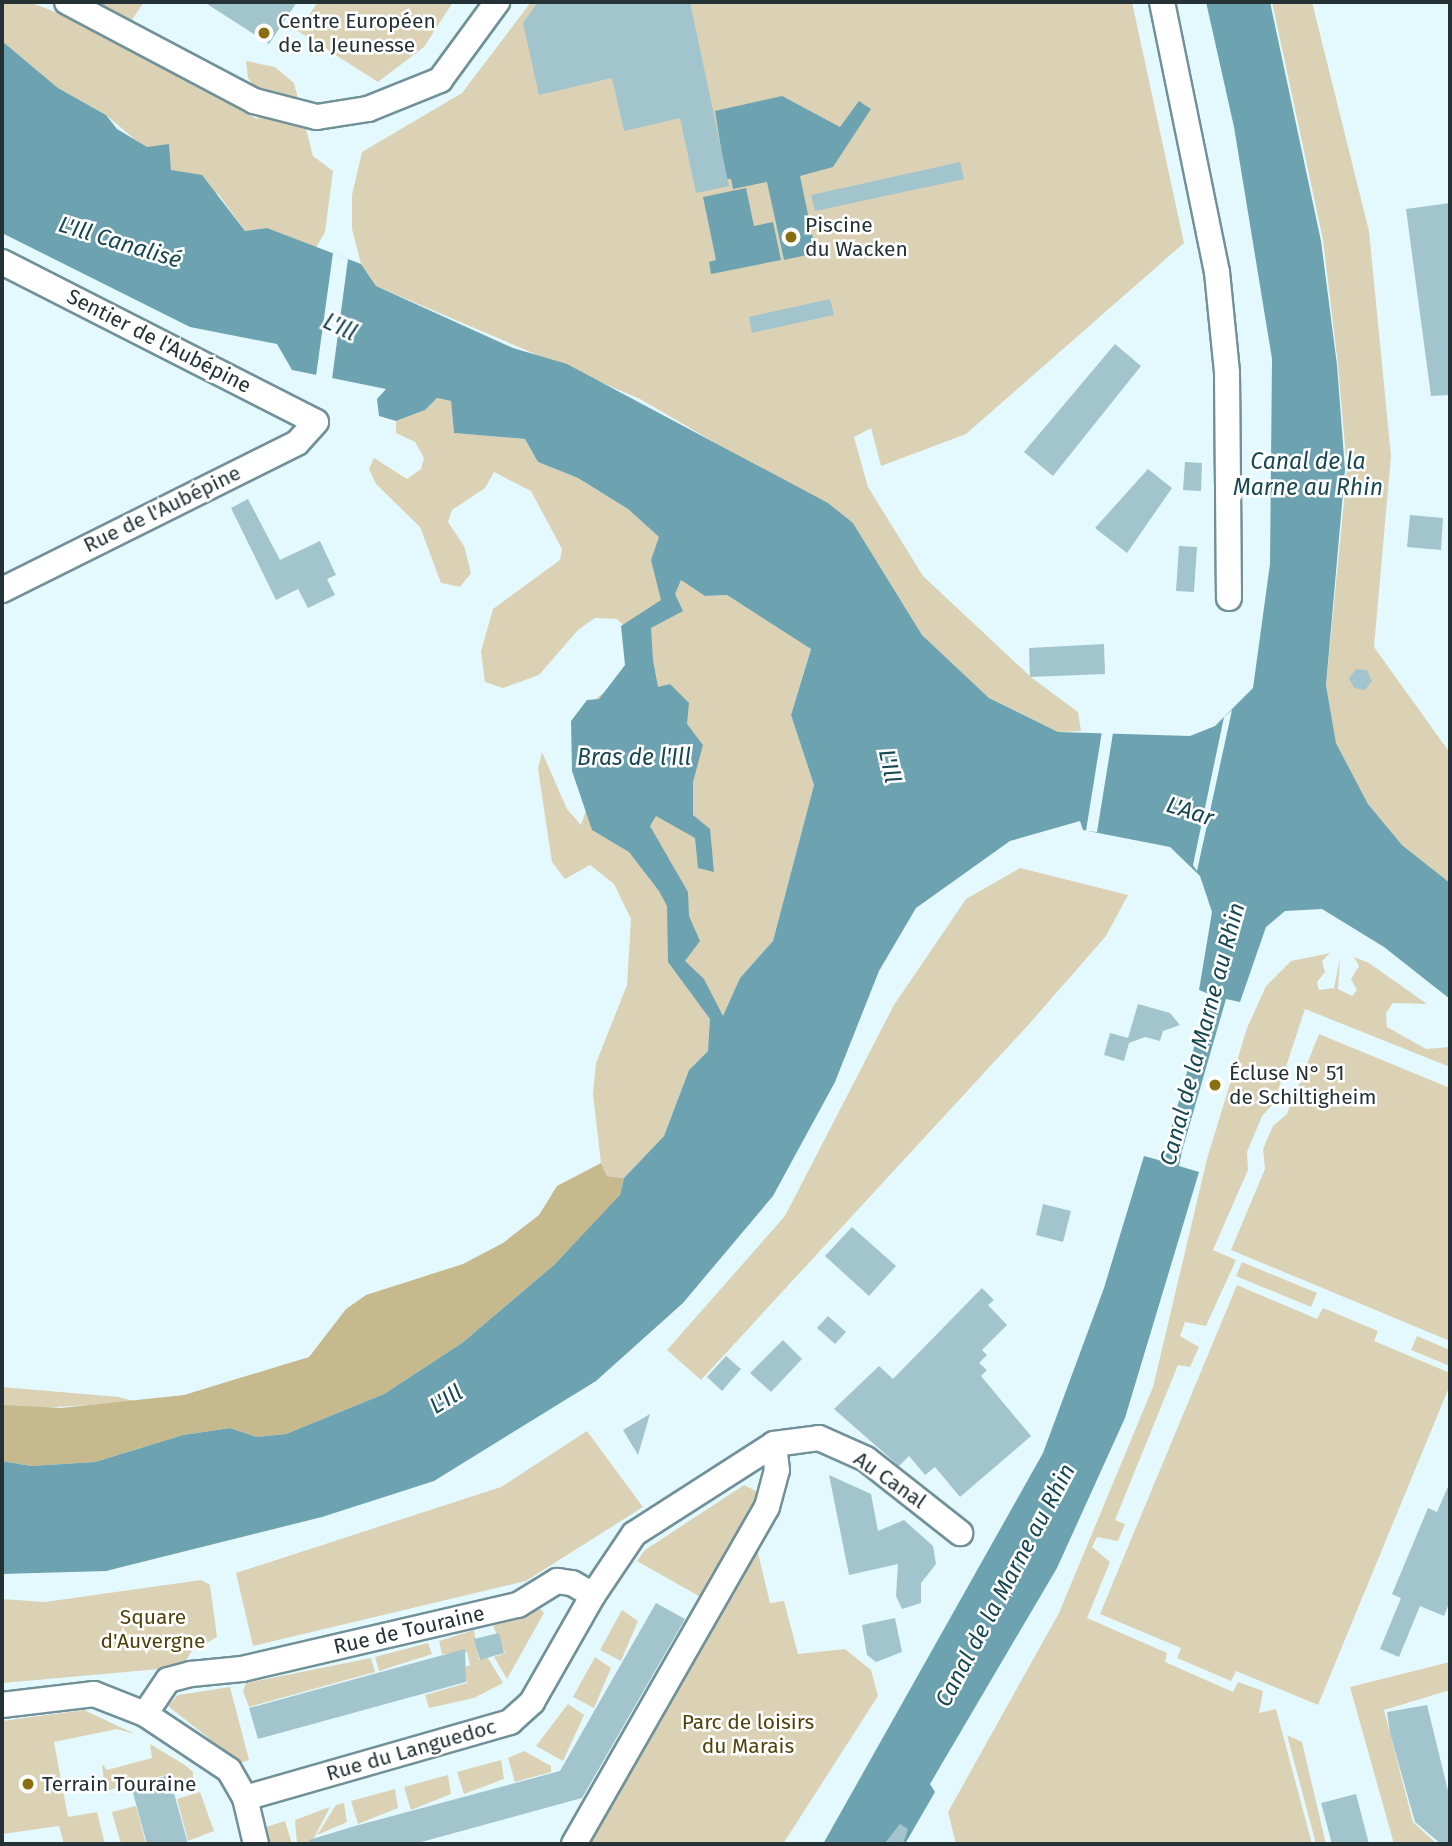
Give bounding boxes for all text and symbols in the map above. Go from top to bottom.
place label: Centre Européen de la Jeunesse [278,8,436,58]
marker: Centre Européen de la Jeunesse [256,25,272,41]
water label: L'Ill Canalisé [55,210,185,274]
place label: Piscine du Wacken [805,212,908,262]
marker: Piscine du Wacken [783,229,799,245]
street label: Sentier de l'Aubépine [63,284,255,398]
water label: L'Ill [319,307,361,347]
water label: Canal de la Marne au Rhin [1233,447,1383,501]
street label: Rue de l'Aubépine [79,460,245,558]
water label: Bras de l'Ill [577,743,691,771]
water label: L'Ill [873,747,907,785]
water label: L'Aar [1163,790,1217,832]
water label: Canal de la Marne au Rhin [1154,899,1250,1169]
place label: Écluse N° 51 de Schiltigheim [1229,1060,1377,1110]
marker: Écluse N° 51 de Schiltigheim [1207,1077,1223,1093]
water label: L'Ill [424,1378,468,1420]
street label: Au Canal [849,1446,931,1514]
water label: Canal de la Marne au Rhin [929,1459,1081,1711]
street label: Rue de Touraine [331,1600,487,1660]
park label: Square d'Auvergne [101,1604,205,1654]
park label: Parc de loisirs du Marais [682,1709,814,1759]
street label: Rue du Languedoc [323,1714,499,1786]
place label: Terrain Touraine [42,1771,196,1797]
marker: Terrain Touraine [20,1776,36,1792]

